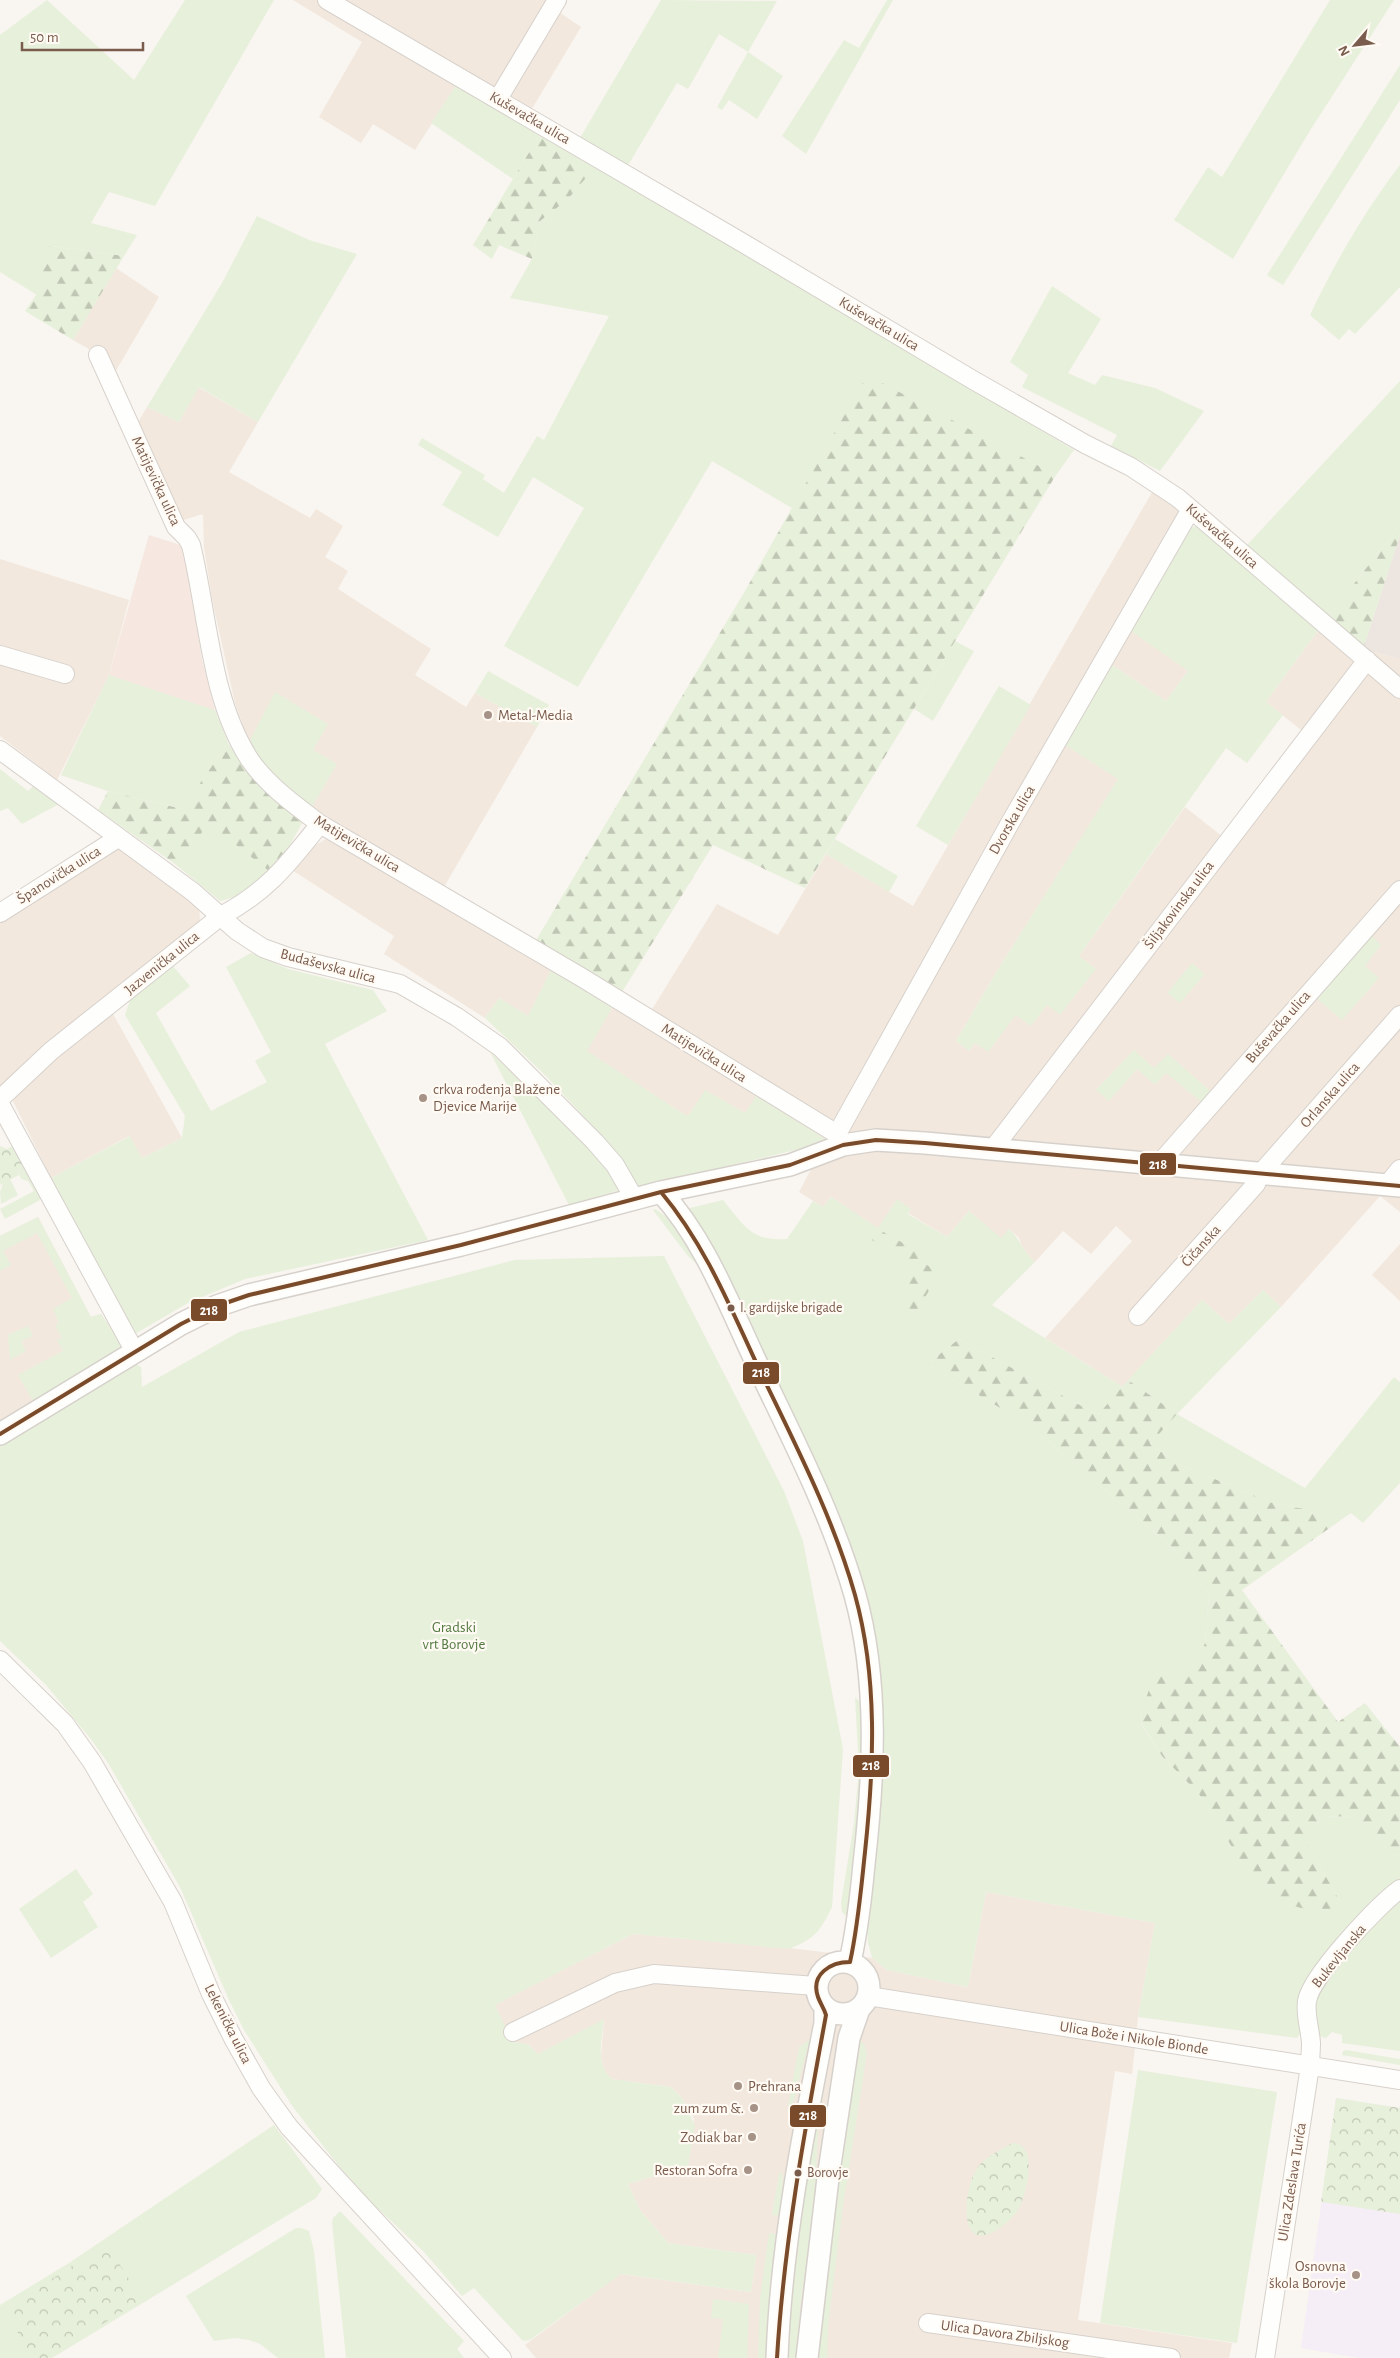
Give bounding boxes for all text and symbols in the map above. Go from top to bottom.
scale bar [22,20,144,52]
north arrow [1330,20,1380,70]
text: 50 m [30,30,59,45]
text: N [1336,43,1353,58]
street label: Kuševačka ulica [487,89,573,147]
street label: Kuševačka ulica [836,294,922,354]
street label: Matijevička ulica [129,434,183,528]
street label: Kuševačka ulica [1183,501,1261,571]
place label: Metal-Media [498,708,573,723]
marker: Metal-Media [482,709,494,721]
street label: Dvorska ulica [986,783,1038,857]
street label: Matijevička ulica [311,813,403,875]
street label: Španovička ulica [14,842,104,907]
street label: Šiljakovinska ulica [1140,858,1217,952]
street label: Jazvenička ulica [122,928,202,998]
street label: Budaševska ulica [279,946,377,986]
street label: Buševačka ulica [1243,988,1313,1066]
street label: Matijevička ulica [659,1021,749,1085]
street label: Orlanska ulica [1298,1059,1362,1131]
place label: crkva rođenja Blažene Djevice Marije [433,1082,560,1114]
marker: crkva rođenja Blažene Djevice Marije [417,1092,429,1104]
line badge: 218 [1139,1152,1177,1176]
text: 218 [1149,1158,1167,1172]
street label: Čičanska [1178,1221,1224,1270]
line badge: 218 [190,1298,228,1322]
place label: I. gardijske brigade [740,1301,843,1315]
marker: I. gardijske brigade [726,1303,736,1313]
text: 218 [200,1304,218,1318]
line badge: 218 [742,1361,780,1385]
text: 218 [752,1366,770,1380]
park label: Gradski vrt Borovje [423,1620,485,1652]
line badge: 218 [852,1754,890,1778]
text: 218 [862,1759,880,1773]
street label: Bukevljanska [1309,1921,1369,1991]
street label: Lekenička ulica [202,1982,254,2066]
street label: Ulica Bože i Nikole Bionde [1058,2019,1210,2057]
place label: Prehrana [748,2079,801,2094]
marker: Prehrana [732,2080,744,2092]
place label: zum zum &. [674,2101,744,2116]
marker: zum zum &. [748,2102,760,2114]
line badge: 218 [789,2104,827,2128]
text: 218 [799,2109,817,2123]
street label: Ulica Zdeslava Turića [1275,2121,1309,2243]
place label: Zodiak bar [680,2130,742,2145]
marker: Zodiak bar [746,2131,758,2143]
place label: Restoran Sofra [654,2163,738,2178]
marker: Restoran Sofra [742,2164,754,2176]
place label: Borovje [807,2166,848,2180]
marker: Borovje [793,2168,803,2178]
place label: Osnovna škola Borovje [1269,2259,1346,2291]
marker: Osnovna škola Borovje [1350,2269,1362,2281]
street label: Ulica Davora Zbiljskog [940,2318,1071,2351]

